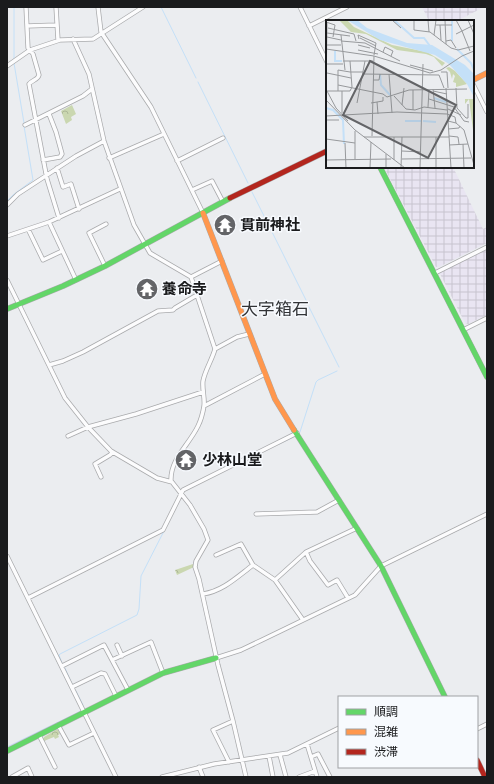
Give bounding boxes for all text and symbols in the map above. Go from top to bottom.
inset map [326,20,474,168]
temple icon: 貫前神社 [212,212,238,238]
place label: 貫前神社 [240,215,300,234]
temple icon: 養命寺 [134,276,160,302]
place label: 養命寺 [162,279,207,298]
district label: 大字箱石 [241,298,309,320]
temple icon: 少林山堂 [173,447,199,473]
place label: 少林山堂 [202,450,262,469]
legend [338,696,478,768]
text: 順調 [374,704,398,720]
text: 混雑 [374,724,398,740]
text: 渋滞 [374,744,398,760]

